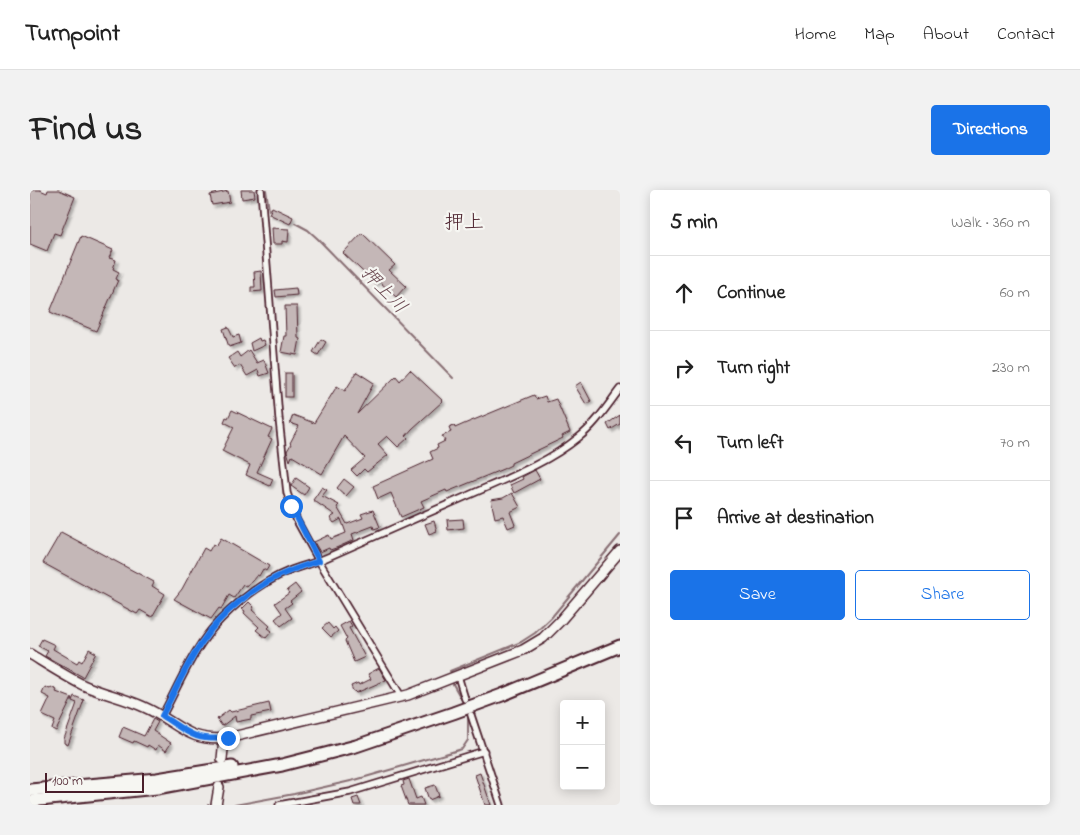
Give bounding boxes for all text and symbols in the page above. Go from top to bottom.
text: Turnpoint [25,17,120,52]
text: Home [795,22,836,48]
text: Map [864,22,895,48]
text: About [923,22,969,48]
text: Contact [997,22,1055,48]
text: Find us [30,105,142,156]
button: Directions [931,105,1050,155]
text: 5 min [670,208,718,238]
district label: 押上 [444,209,484,238]
text: Walk · 360 m [951,211,1030,235]
water label: 押上川 [354,261,413,321]
icon: ahead [670,279,698,307]
text: Continue [717,280,785,307]
text: 60 m [1000,281,1030,305]
icon: right [670,354,698,382]
text: Turn right [717,355,790,382]
text: 230 m [992,356,1030,380]
icon: left [670,429,698,457]
text: Turn left [717,430,784,457]
text: 70 m [1000,431,1030,455]
route start [280,495,303,518]
icon: arrive [670,504,698,532]
text: Arrive at destination [717,505,874,532]
button: Save [670,570,845,620]
button: Share [855,570,1030,620]
map controls [560,700,605,790]
button: + [560,700,605,745]
route end [217,727,240,750]
button: − [560,745,605,790]
scale bar [45,770,144,793]
text: 100 m [52,771,83,792]

